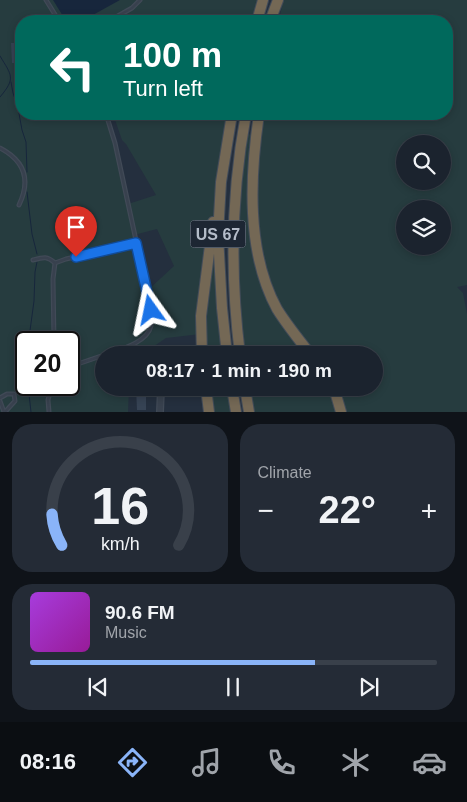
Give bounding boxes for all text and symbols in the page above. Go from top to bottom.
icon: left [40,35,105,100]
text: 100 m [123,35,222,74]
text: Turn left [123,76,203,101]
map controls [396,135,451,255]
button: search [396,135,451,190]
button: layers [396,200,451,255]
pin [55,206,97,257]
icon: arrive [62,213,90,241]
road number: US 67 [190,220,246,248]
position arrow [124,283,176,335]
speed limit sign: 20 [15,331,80,396]
text: 08:17 · 1 min · 190 m [146,360,332,381]
text: Climate [258,464,312,481]
text: 16 [91,477,149,535]
text: 22° [319,489,376,531]
text: − [258,495,274,526]
text: + [421,495,437,526]
text: km/h [100,534,139,554]
text: 90.6 FM [105,602,175,623]
text: Music [105,624,147,641]
icon: previous [84,673,112,701]
icon: pause [219,673,247,701]
icon: next [355,673,383,701]
icon: directions [115,745,150,780]
icon: music [189,745,224,780]
icon: phone [264,745,299,780]
icon: climate [338,745,373,780]
icon: car [412,745,447,780]
text: 08:16 [20,749,76,774]

